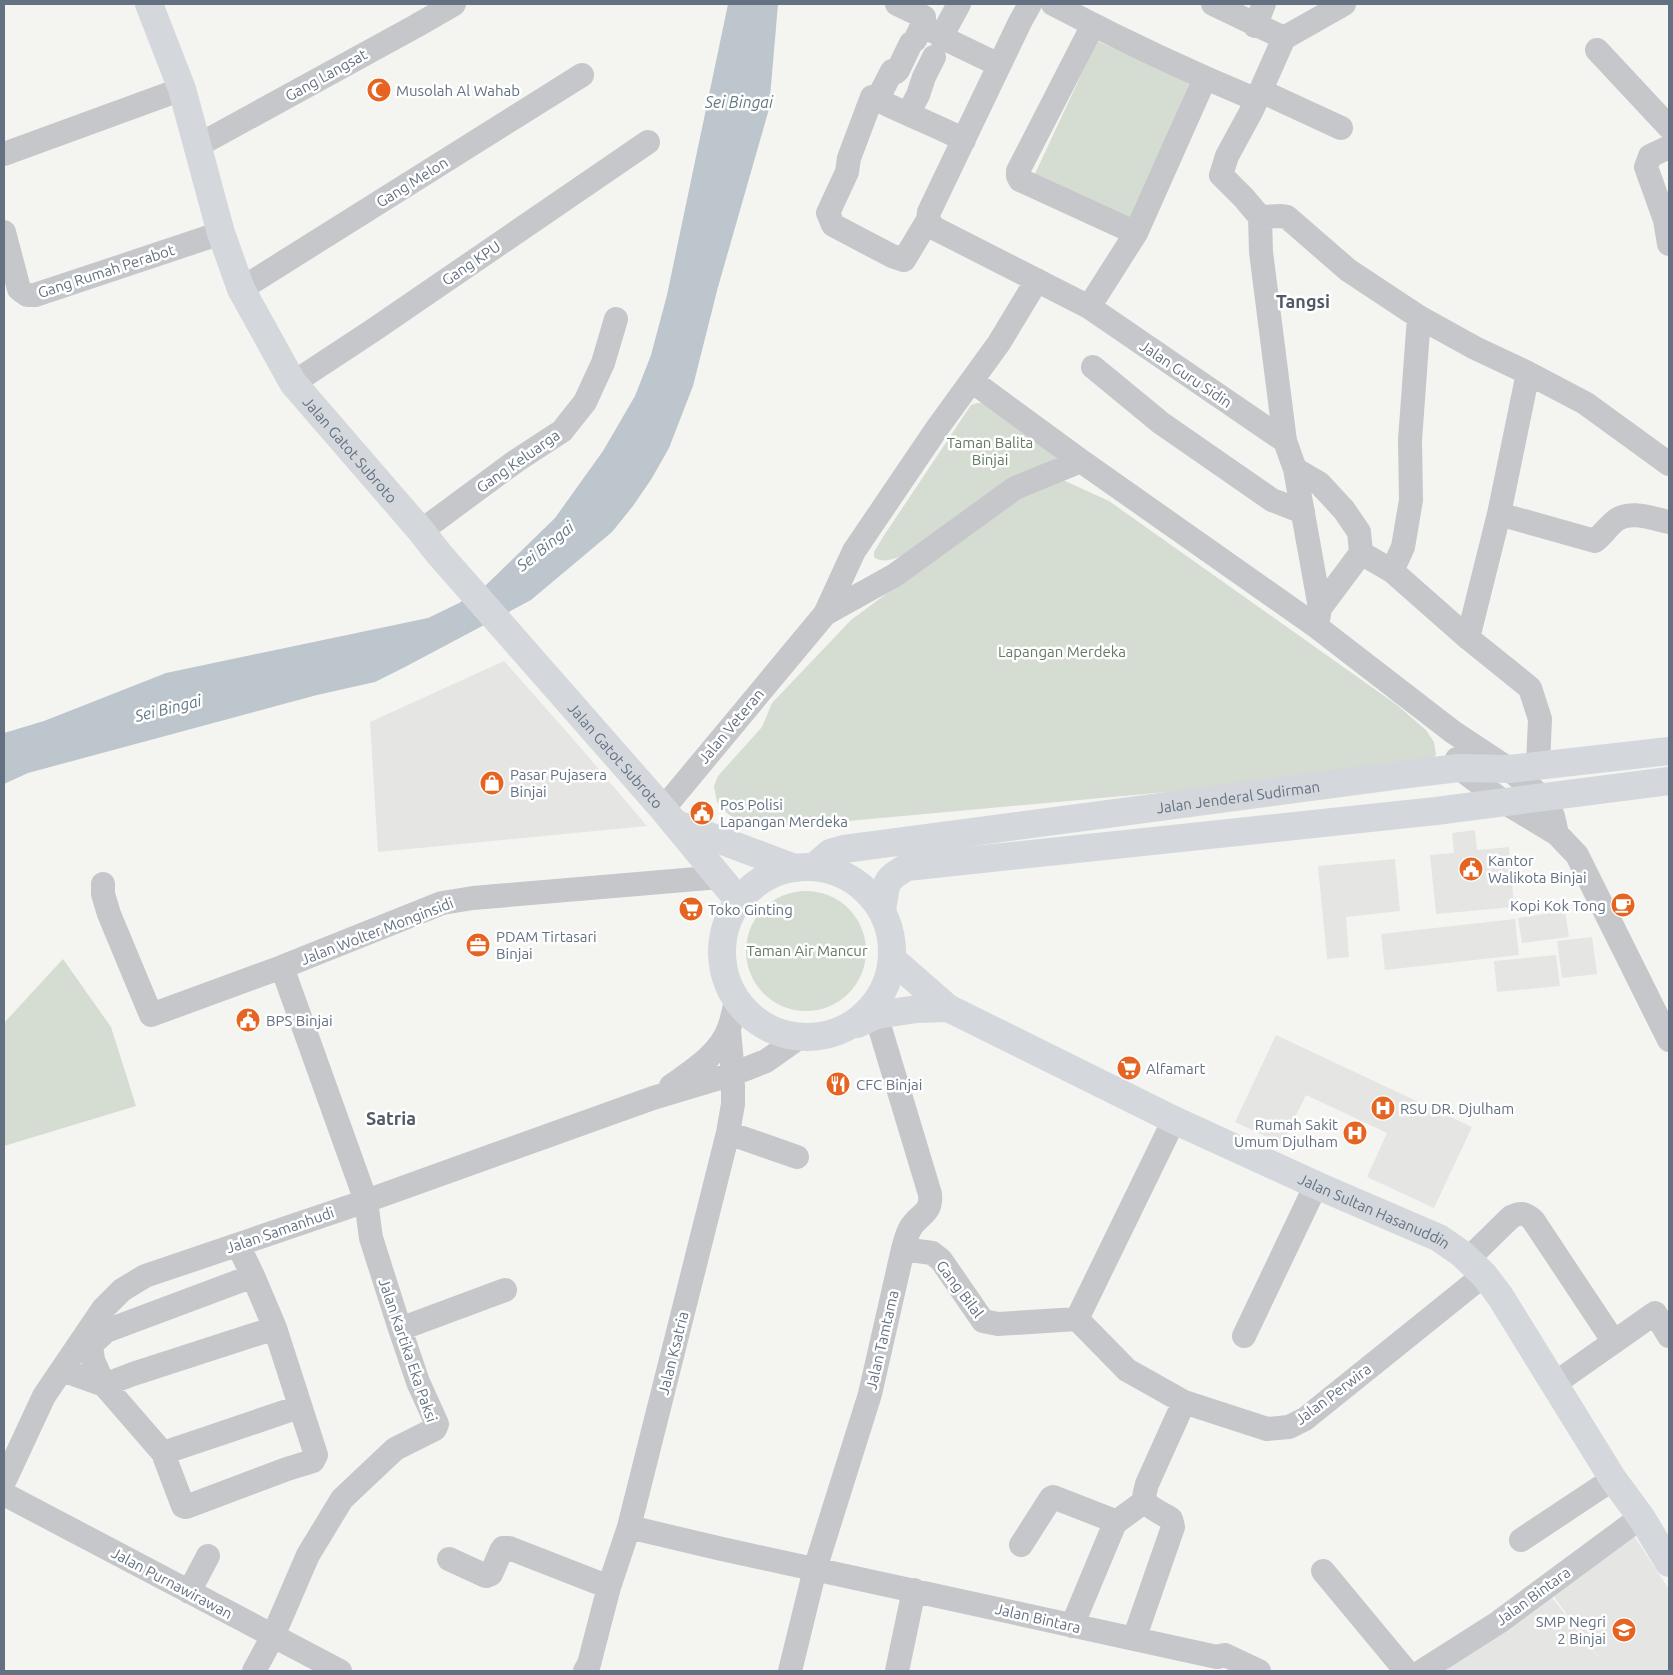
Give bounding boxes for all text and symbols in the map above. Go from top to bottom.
street label: Gang Langsat [282,45,370,104]
mosque icon: Musolah Al Wahab [366,77,392,103]
place label: Musolah Al Wahab [396,82,520,99]
water label: Sei Bingai [704,93,774,111]
street label: Gang Melon [373,153,451,211]
street label: Gang KPU [439,237,503,289]
street label: Gang Rumah Perabot [36,241,177,301]
district label: Tangsi [1276,291,1330,311]
street label: Jalan Guru Sidin [1137,337,1235,411]
street label: Jalan Gatot Subroto [300,393,401,506]
street label: Gang Keluarga [473,426,563,496]
park label: Taman Balita Binjai [947,434,1033,468]
water label: Sei Bingai [512,517,578,575]
park label: Lapangan Merdeka [998,643,1126,660]
street label: Jalan Veteran [695,685,767,767]
water label: Sei Bingai [132,691,204,725]
street label: Jalan Gatot Subroto [565,699,667,812]
place label: Pasar Pujasera Binjai [510,766,607,800]
shop icon: Pasar Pujasera Binjai [479,770,505,796]
street label: Jalan Jenderal Sudirman [1155,777,1321,816]
place label: Pos Polisi Lapangan Merdeka [720,796,848,830]
public building icon: Pos Polisi Lapangan Merdeka [689,800,715,826]
place label: Kantor Walikota Binjai [1488,852,1587,886]
public building icon: Kantor Walikota Binjai [1458,856,1484,882]
cafe icon: Kopi Kok Tong [1610,892,1636,918]
street label: Jalan Wolter Monginsidi [298,894,456,968]
supermarket icon: Toko Ginting [678,896,704,922]
place label: Kopi Kok Tong [1510,897,1606,914]
place label: Toko Ginting [708,901,793,918]
place label: PDAM Tirtasari Binjai [496,928,597,962]
office icon: PDAM Tirtasari Binjai [465,932,491,958]
park label: Taman Air Mancur [746,942,868,959]
public building icon: BPS Binjai [235,1007,261,1033]
place label: BPS Binjai [266,1012,333,1029]
supermarket icon: Alfamart [1116,1055,1142,1081]
place label: Alfamart [1146,1060,1205,1077]
restaurant icon: CFC Binjai [825,1071,851,1097]
place label: CFC Binjai [856,1076,922,1093]
hospital icon: RSU DR. Djulham [1370,1095,1396,1121]
place label: RSU DR. Djulham [1400,1100,1514,1117]
district label: Satria [366,1108,416,1128]
place label: Rumah Sakit Umum Djulham [1234,1116,1338,1150]
hospital icon: Rumah Sakit Umum Djulham [1342,1120,1368,1146]
street label: Jalan Sultan Hasanuddin [1296,1170,1454,1252]
street label: Jalan Samanhudi [224,1204,336,1256]
street label: Gang Bilal [933,1257,987,1321]
street label: Jalan Kartika Eka Paksi [375,1276,441,1424]
street label: Jalan Tamtama [862,1289,902,1391]
street label: Jalan Ksatria [654,1310,692,1396]
street label: Jalan Perwira [1292,1360,1374,1428]
street label: Jalan Purnawirawan [109,1544,235,1622]
street label: Jalan Bintara [1493,1563,1573,1629]
street label: Jalan Bintara [993,1600,1083,1636]
place label: SMP Negri 2 Binjai [1536,1613,1606,1647]
school or university icon: SMP Negri 2 Binjai [1611,1617,1637,1643]

